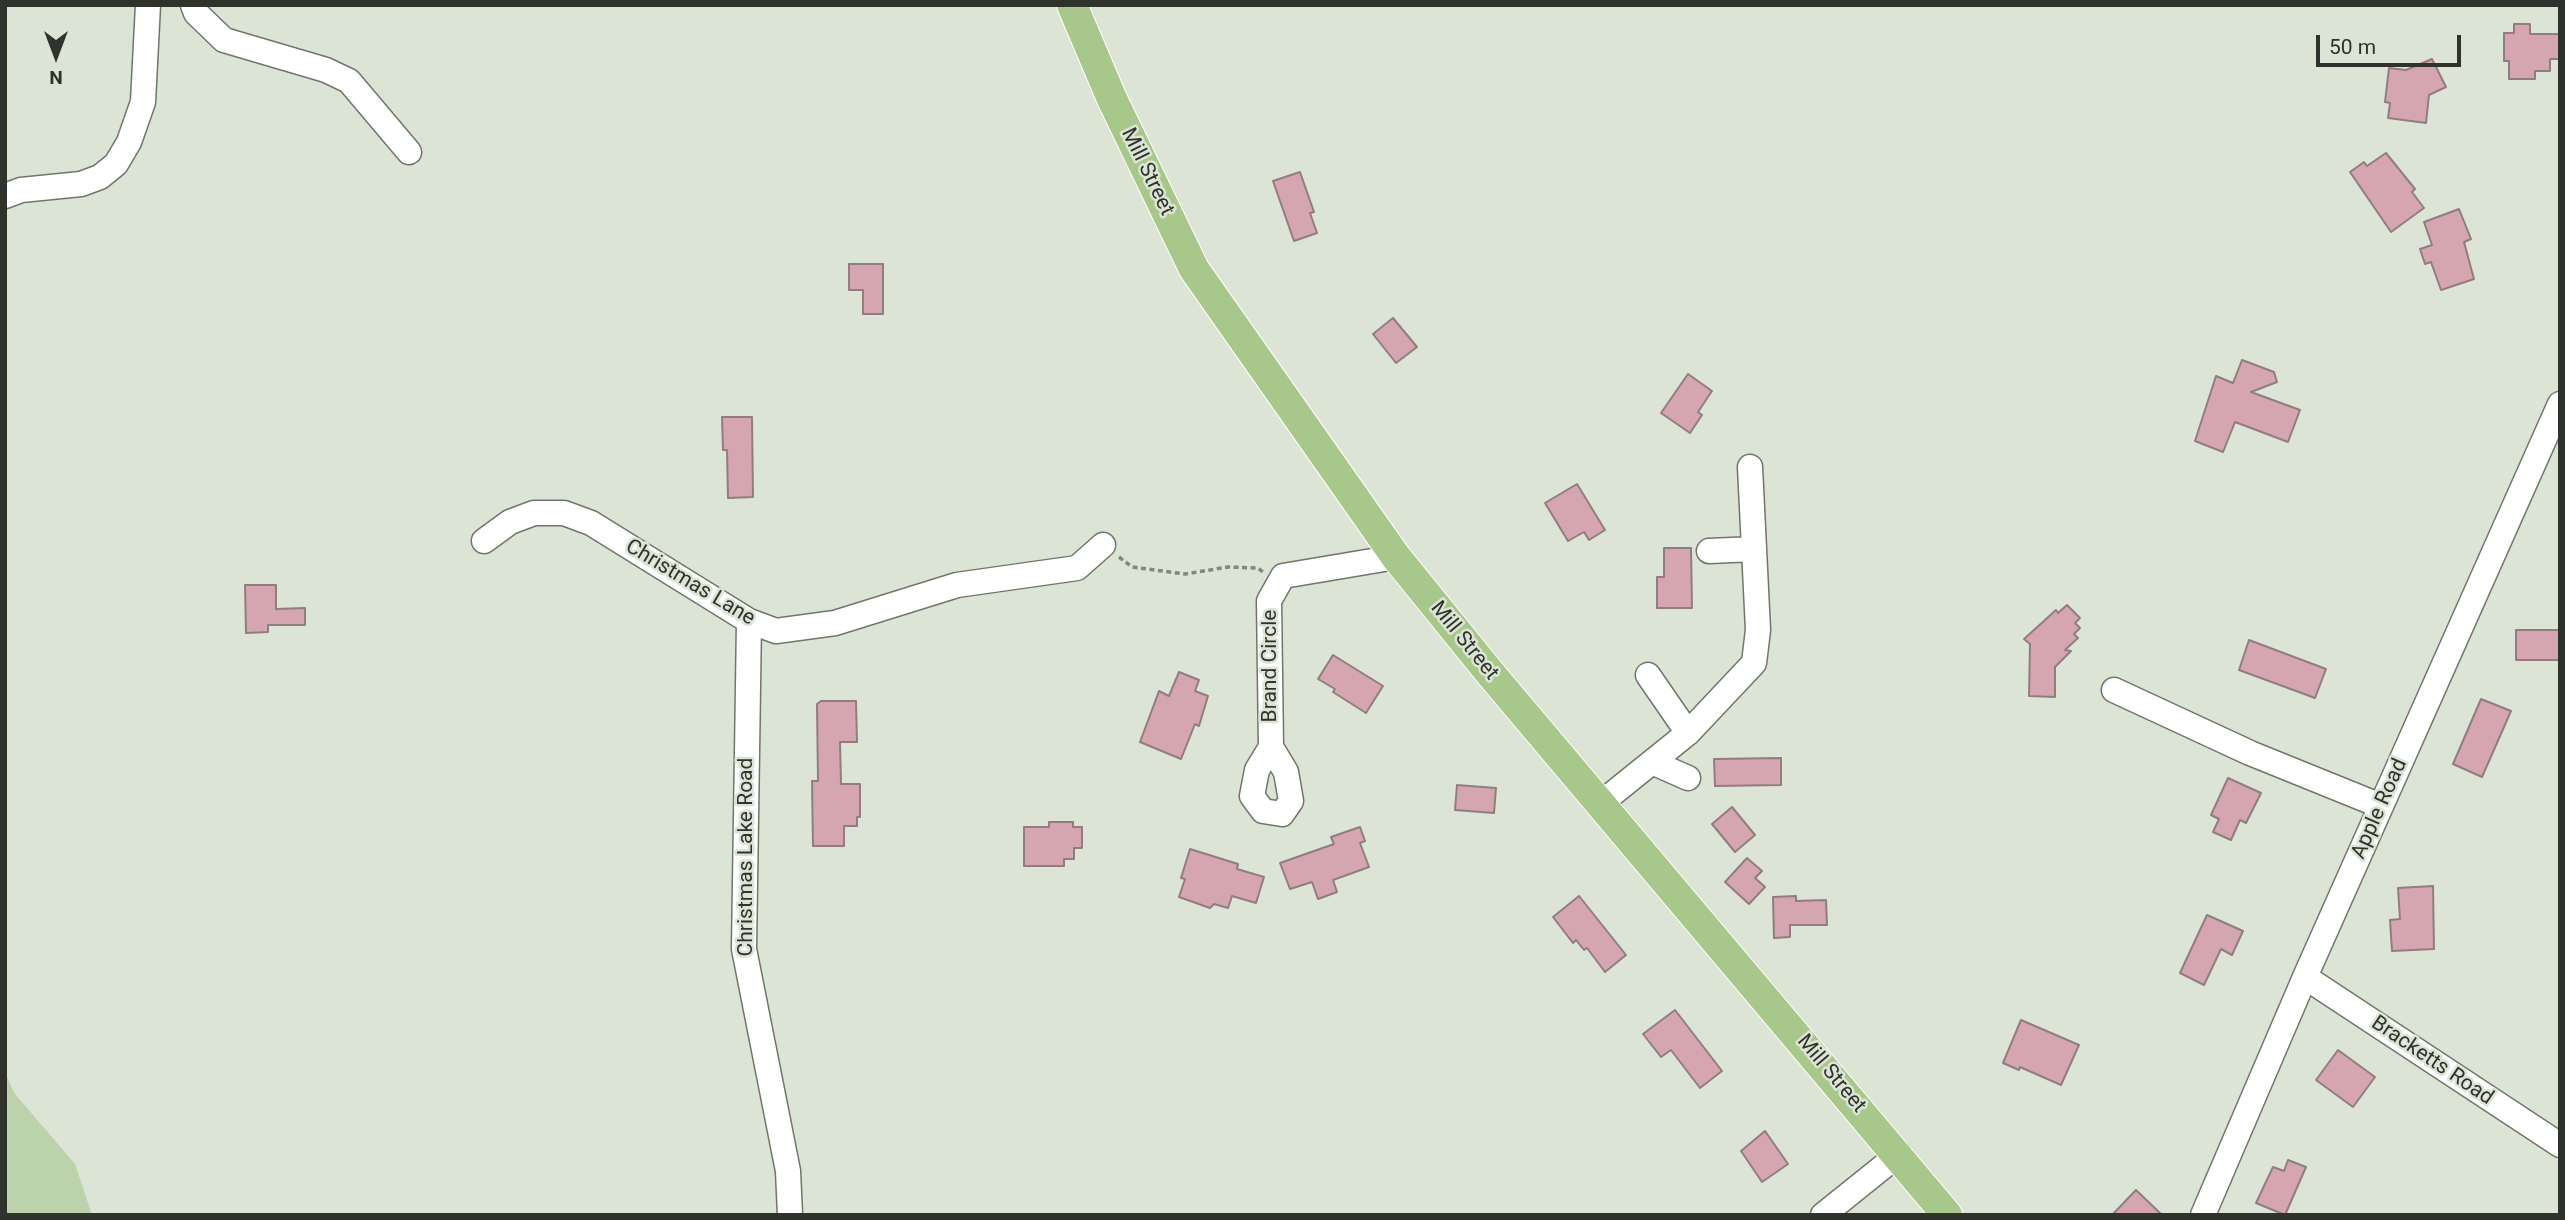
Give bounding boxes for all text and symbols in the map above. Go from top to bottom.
north arrow [21,21,91,91]
scale bar [2320,21,2465,65]
text: 50 m [2329,35,2376,59]
text: N [49,66,63,89]
street label: Mill Street [1115,124,1179,220]
street label: Christmas Lane [621,534,759,632]
street label: Mill Street [1425,596,1503,686]
street label: Brand Circle [1258,610,1284,722]
street label: Apple Road [2347,755,2413,863]
street label: Christmas Lake Road [734,758,760,956]
street label: Bracketts Road [2366,1011,2498,1111]
street label: Mill Street [1791,1030,1871,1118]

